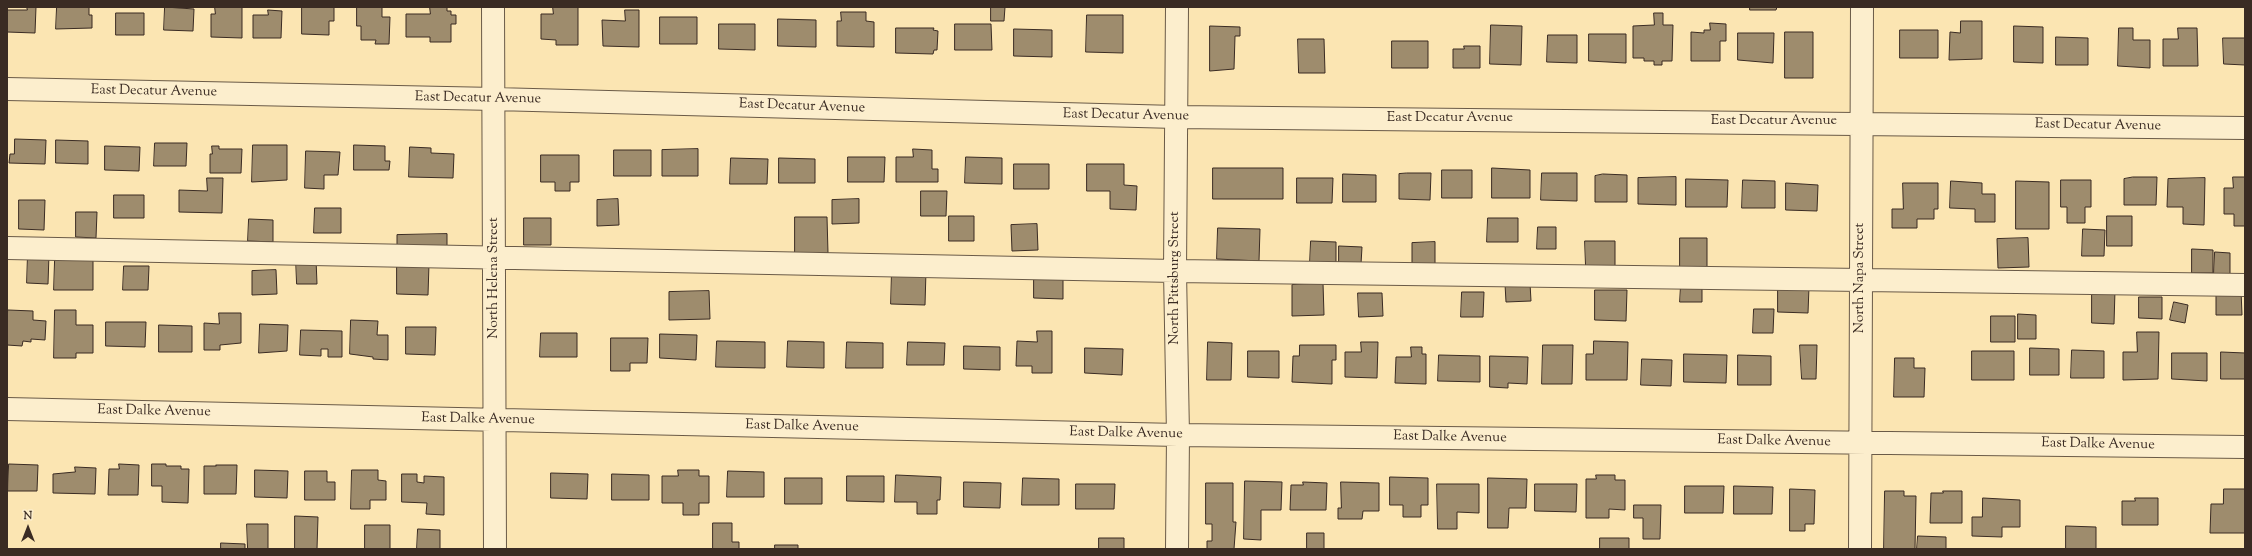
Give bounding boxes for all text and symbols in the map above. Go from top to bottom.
street label: East Decatur Avenue [91,82,217,102]
street label: East Decatur Avenue [415,89,541,109]
street label: East Decatur Avenue [739,96,865,118]
street label: East Decatur Avenue [1063,106,1189,126]
street label: East Decatur Avenue [1387,111,1513,127]
street label: East Decatur Avenue [1711,114,1837,130]
street label: East Decatur Avenue [2035,116,2161,136]
street label: North Pittsburg Street [1168,211,1184,345]
street label: North Helena Street [487,217,503,339]
street label: North Napa Street [1853,223,1869,333]
street label: East Dalke Avenue [97,403,211,421]
street label: East Dalke Avenue [421,411,535,429]
street label: East Dalke Avenue [745,418,859,436]
street label: East Dalke Avenue [1069,425,1183,443]
street label: East Dalke Avenue [1393,429,1507,447]
street label: East Dalke Avenue [1717,433,1831,451]
street label: East Dalke Avenue [2041,436,2155,454]
north arrow [8,508,48,548]
text: N [24,508,32,524]

